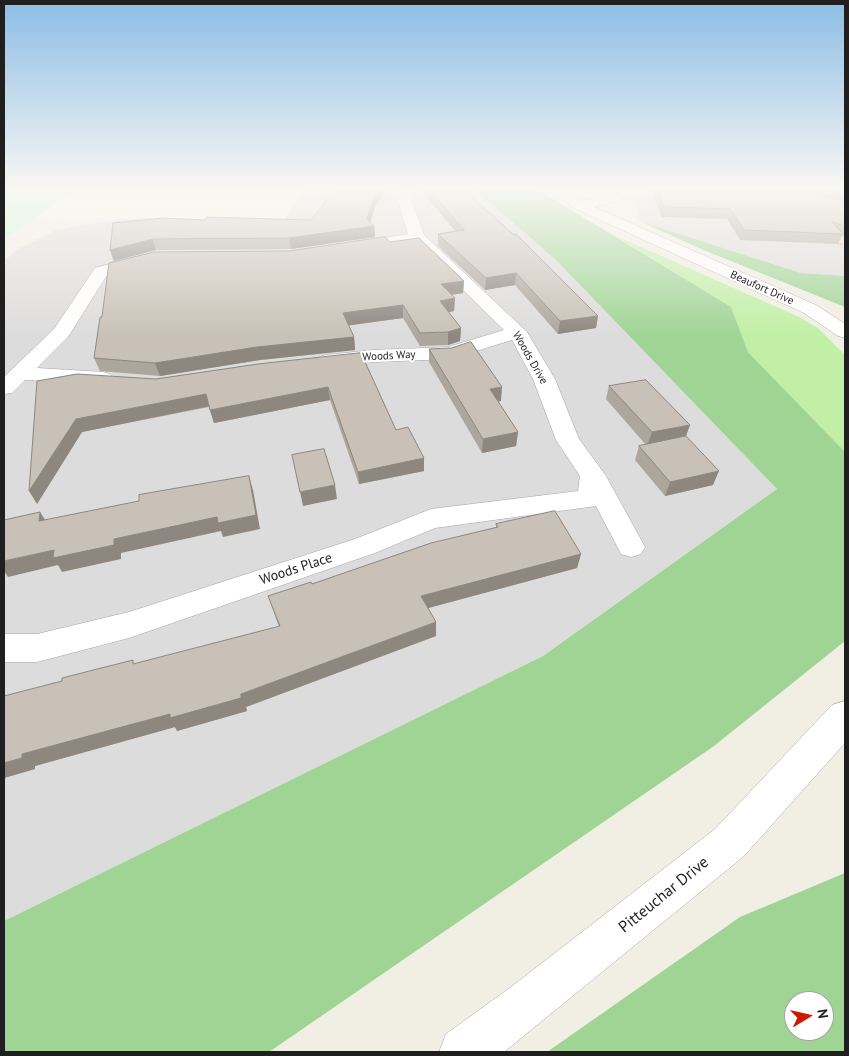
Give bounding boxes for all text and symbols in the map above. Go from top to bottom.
street label: Beaufort Drive [728,268,796,308]
street label: Woods Drive [510,329,550,387]
street label: Woods Way [362,348,416,364]
street label: Woods Place [258,549,334,589]
street label: Pitteuchar Drive [615,853,713,937]
north arrow [784,991,834,1041]
text: N [813,1008,832,1020]

